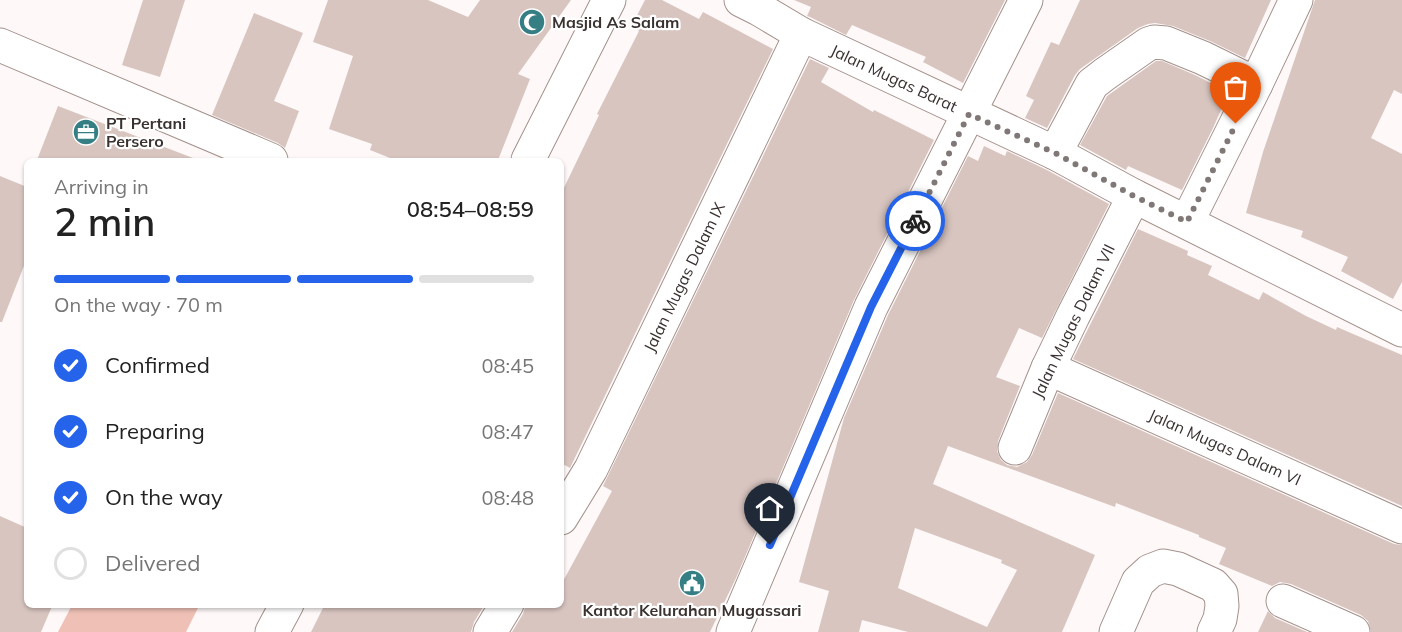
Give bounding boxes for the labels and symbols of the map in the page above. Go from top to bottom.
mosque icon: Masjid As Salam [517,7,547,37]
place label: Masjid As Salam [552,12,680,32]
street label: Jalan Mugas Barat [827,40,961,116]
pin [1210,62,1261,124]
place label: PT Pertani Persero [106,113,186,151]
office icon: PT Pertani Persero [71,117,101,147]
courier [885,191,945,251]
street label: Jalan Mugas Dalam IX [639,198,729,355]
street label: Jalan Mugas Dalam VII [1027,241,1119,401]
street label: Jalan Mugas Dalam VI [1146,404,1304,490]
pin [744,483,795,545]
public building icon: Kantor Kelurahan Mugassari [677,568,707,598]
place label: Kantor Kelurahan Mugassari [583,600,801,620]

